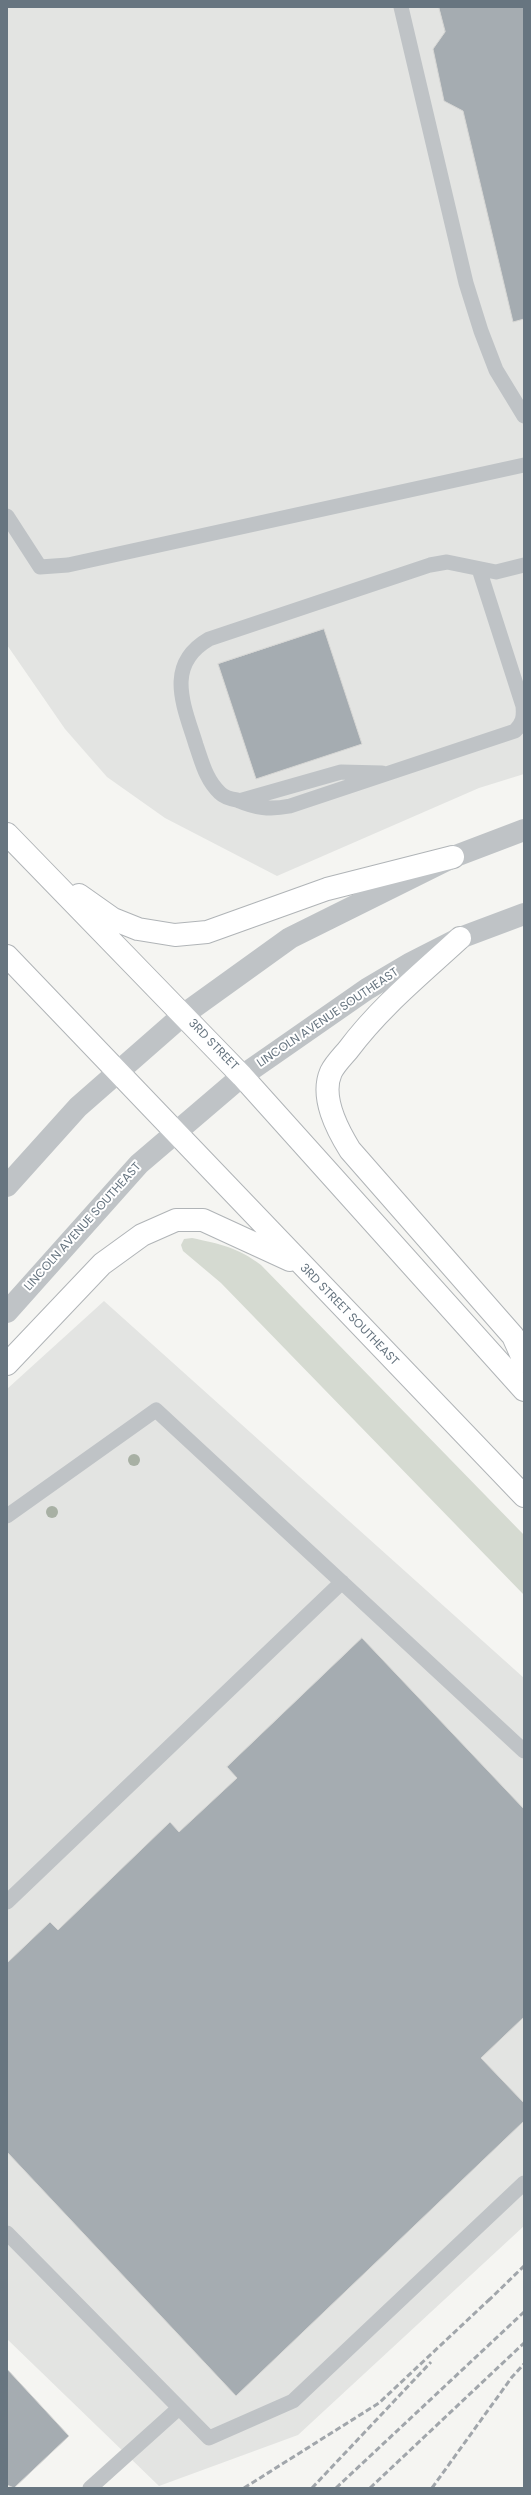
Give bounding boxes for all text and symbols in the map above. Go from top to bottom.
street label: LINCOLN AVENUE SOUTHEAST [255,965,401,1071]
street label: 3RD STREET [185,1016,241,1074]
street label: LINCOLN AVENUE SOUTHEAST [22,1160,144,1294]
street label: 3RD STREET SOUTHEAST [297,1261,401,1369]

